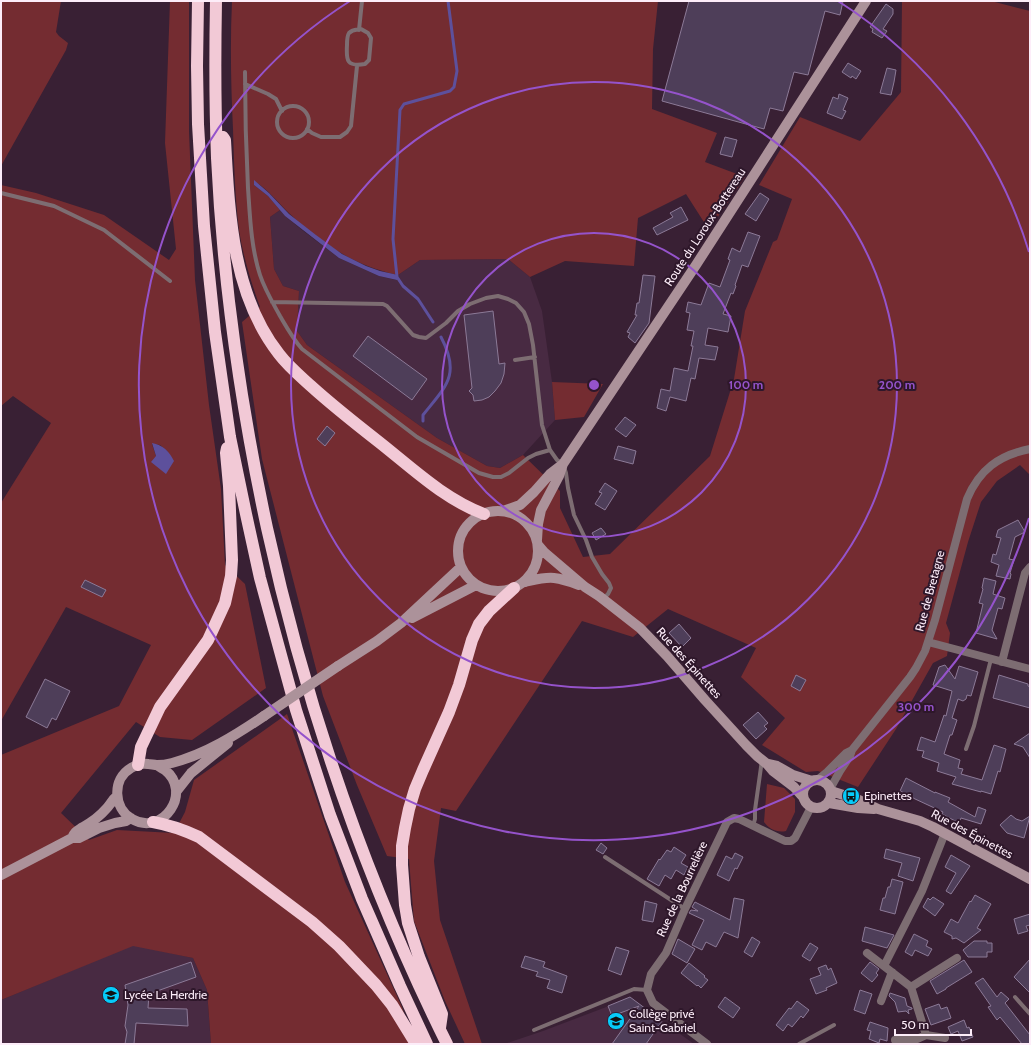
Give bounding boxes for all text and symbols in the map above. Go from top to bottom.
street label: Route du Loroux-Bottereau [661,165,748,289]
text: 100 m [729,377,763,392]
text: 200 m [879,377,915,392]
centre of rings [587,378,601,392]
street label: Rue de Bretagne [912,549,948,633]
street label: Rue des Épinettes [654,624,725,701]
text: 300 m [898,699,934,714]
bus stop icon: Epinettes [841,786,861,806]
place label: Epinettes [864,788,912,803]
street label: Rue des Épinettes [929,806,1016,861]
street label: Rue de la Bourrelière [653,839,710,939]
school or university icon: Lycée La Herdrie [101,985,121,1005]
place label: Lycée La Herdrie [124,987,207,1002]
place label: Collège privé Saint-Gabriel [629,1006,696,1035]
school or university icon: Collège privé Saint-Gabriel [606,1011,626,1031]
scale bar [895,1011,971,1037]
text: 50 m [901,1017,929,1032]

